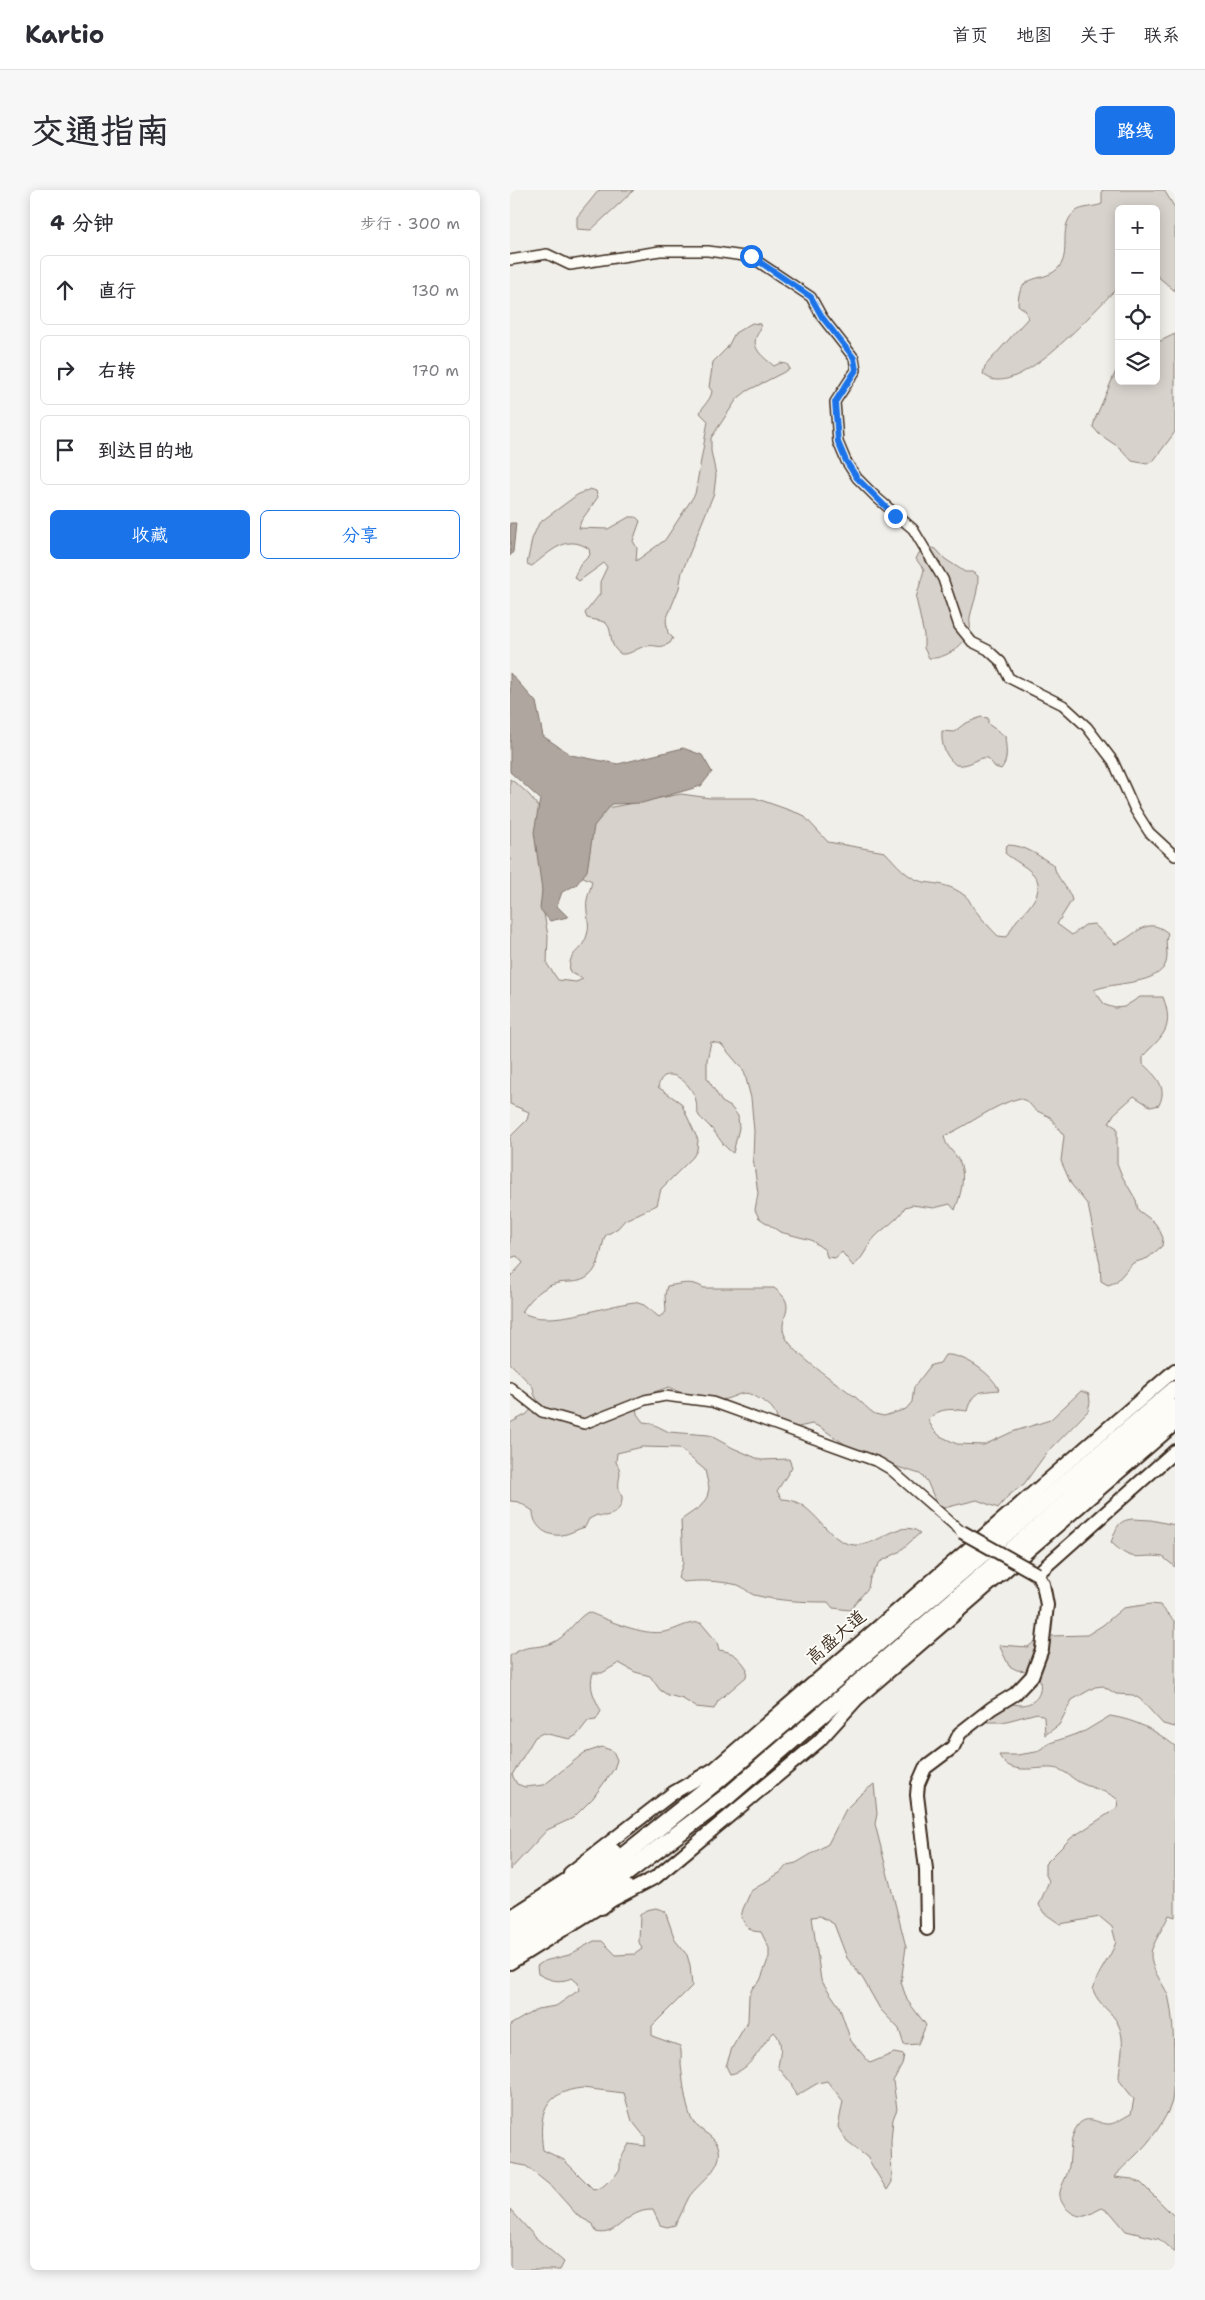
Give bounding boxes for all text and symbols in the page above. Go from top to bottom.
text: Kartio [25,19,104,51]
text: 首页 [952,23,988,47]
text: 地图 [1016,23,1052,47]
text: 关于 [1080,23,1116,47]
text: 联系 [1144,23,1180,47]
button: 路线 [1095,106,1175,155]
text: 交通指南 [30,107,170,154]
map controls [1115,205,1160,385]
button: + [1115,205,1160,250]
text: 4 分钟 [50,209,114,237]
text: 步行 · 300 m [360,213,460,234]
route start [740,245,763,268]
button: − [1115,250,1160,295]
icon: ahead [51,276,79,304]
text: 直行 [98,278,136,303]
text: 130 m [412,280,459,301]
button: locate [1115,295,1160,340]
button: layers [1115,340,1160,385]
icon: right [51,356,79,384]
text: 右转 [98,358,136,383]
text: 170 m [412,360,459,381]
icon: arrive [51,436,79,464]
text: 到达目的地 [98,438,193,463]
route end [884,505,907,528]
button: 收藏 [50,510,250,559]
button: 分享 [260,510,460,559]
street label: 高盛大道 [801,1604,871,1670]

